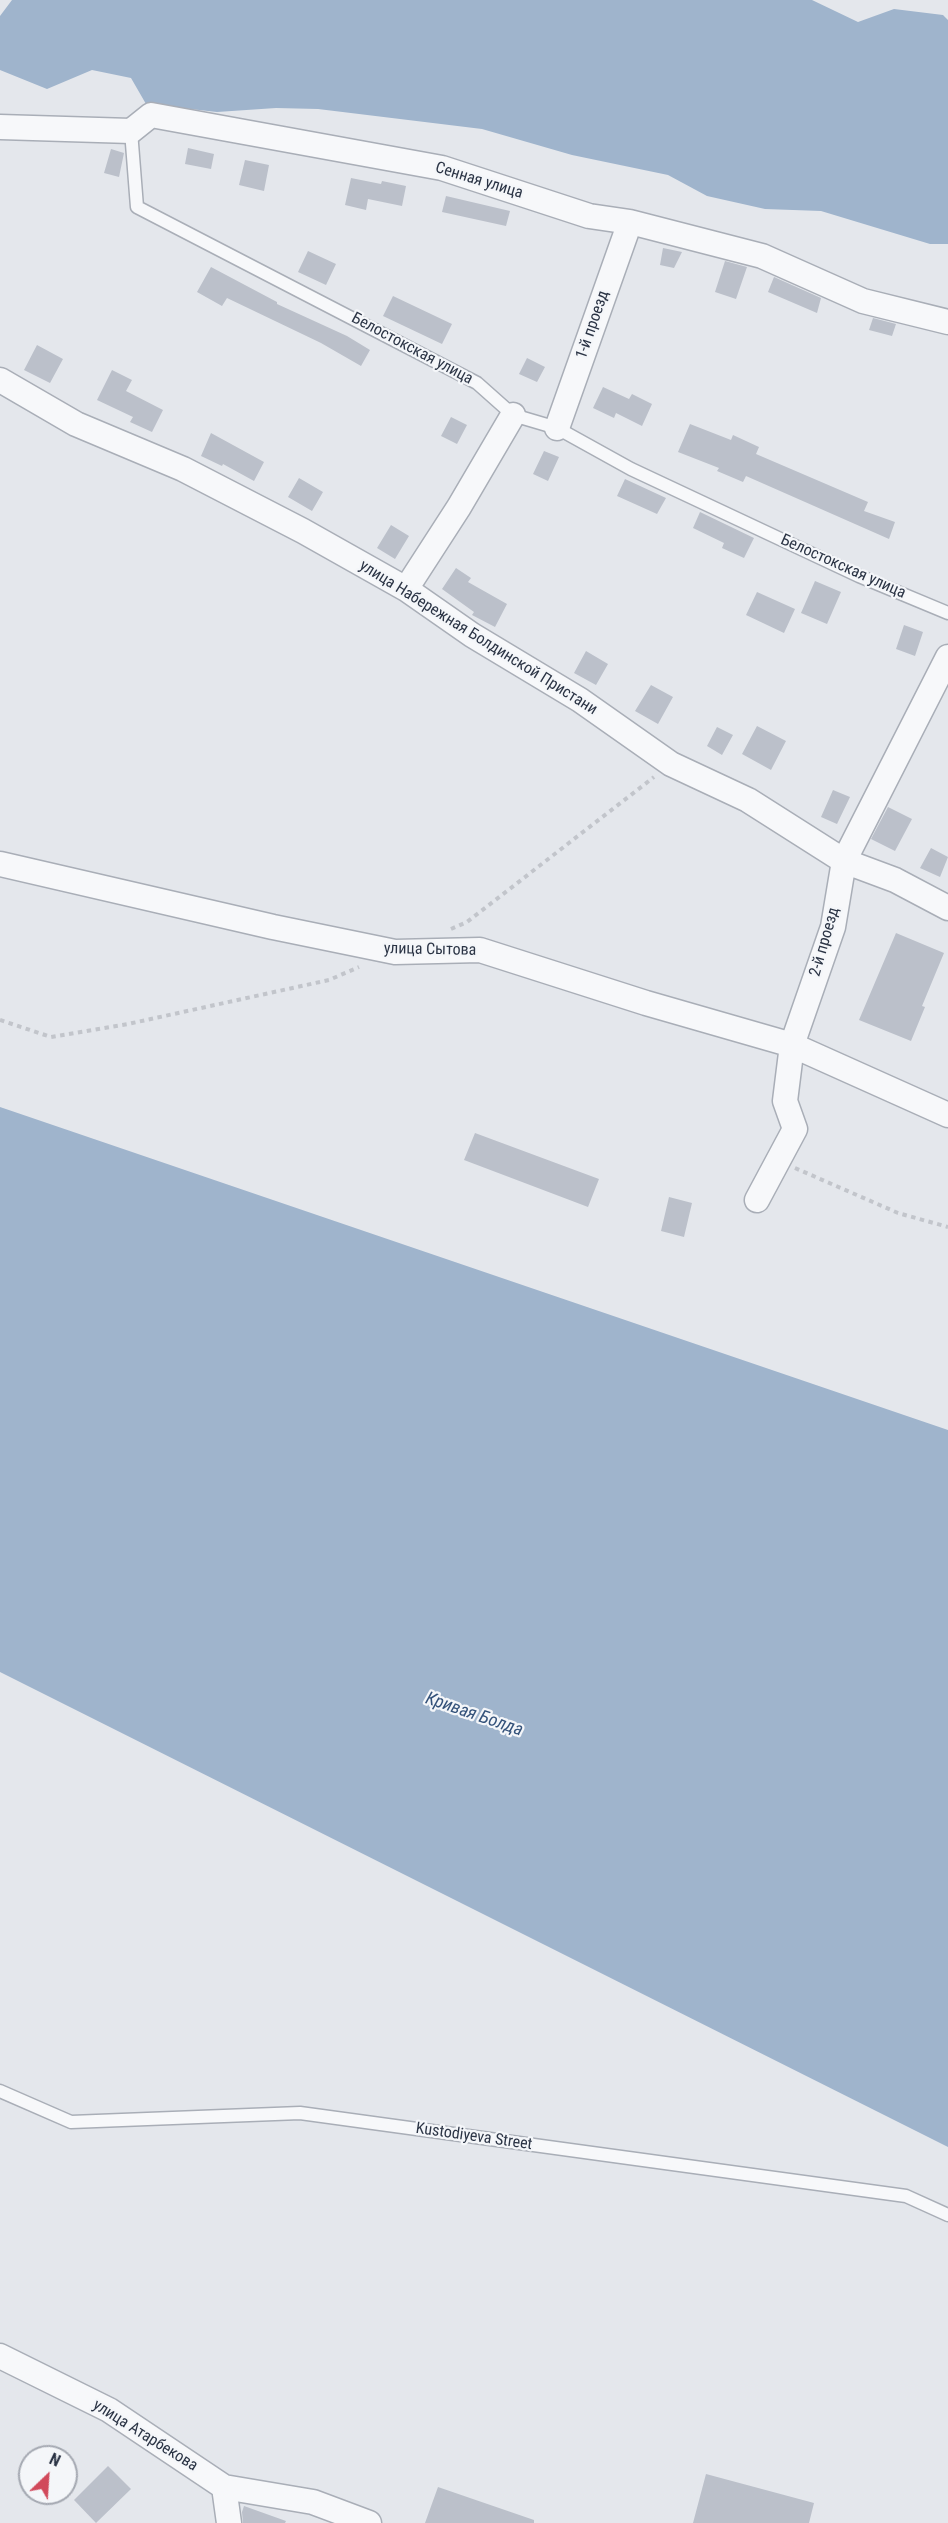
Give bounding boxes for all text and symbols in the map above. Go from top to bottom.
street label: Сенная улица [433,159,525,203]
street label: 1-й проезд [572,288,614,362]
street label: Белостокская улица [348,309,476,389]
street label: Белостокская улица [778,531,908,603]
street label: улица Набережная Болдинской Пристани [355,556,601,720]
street label: 2-й проезд [806,905,844,979]
street label: улица Сытова [384,940,476,960]
water label: Кривая Болда [422,1688,526,1742]
street label: Kustodiyeva Street [415,2119,533,2155]
street label: улица Атарбекова [89,2396,201,2476]
north arrow [18,2445,78,2505]
text: N [47,2449,63,2471]

